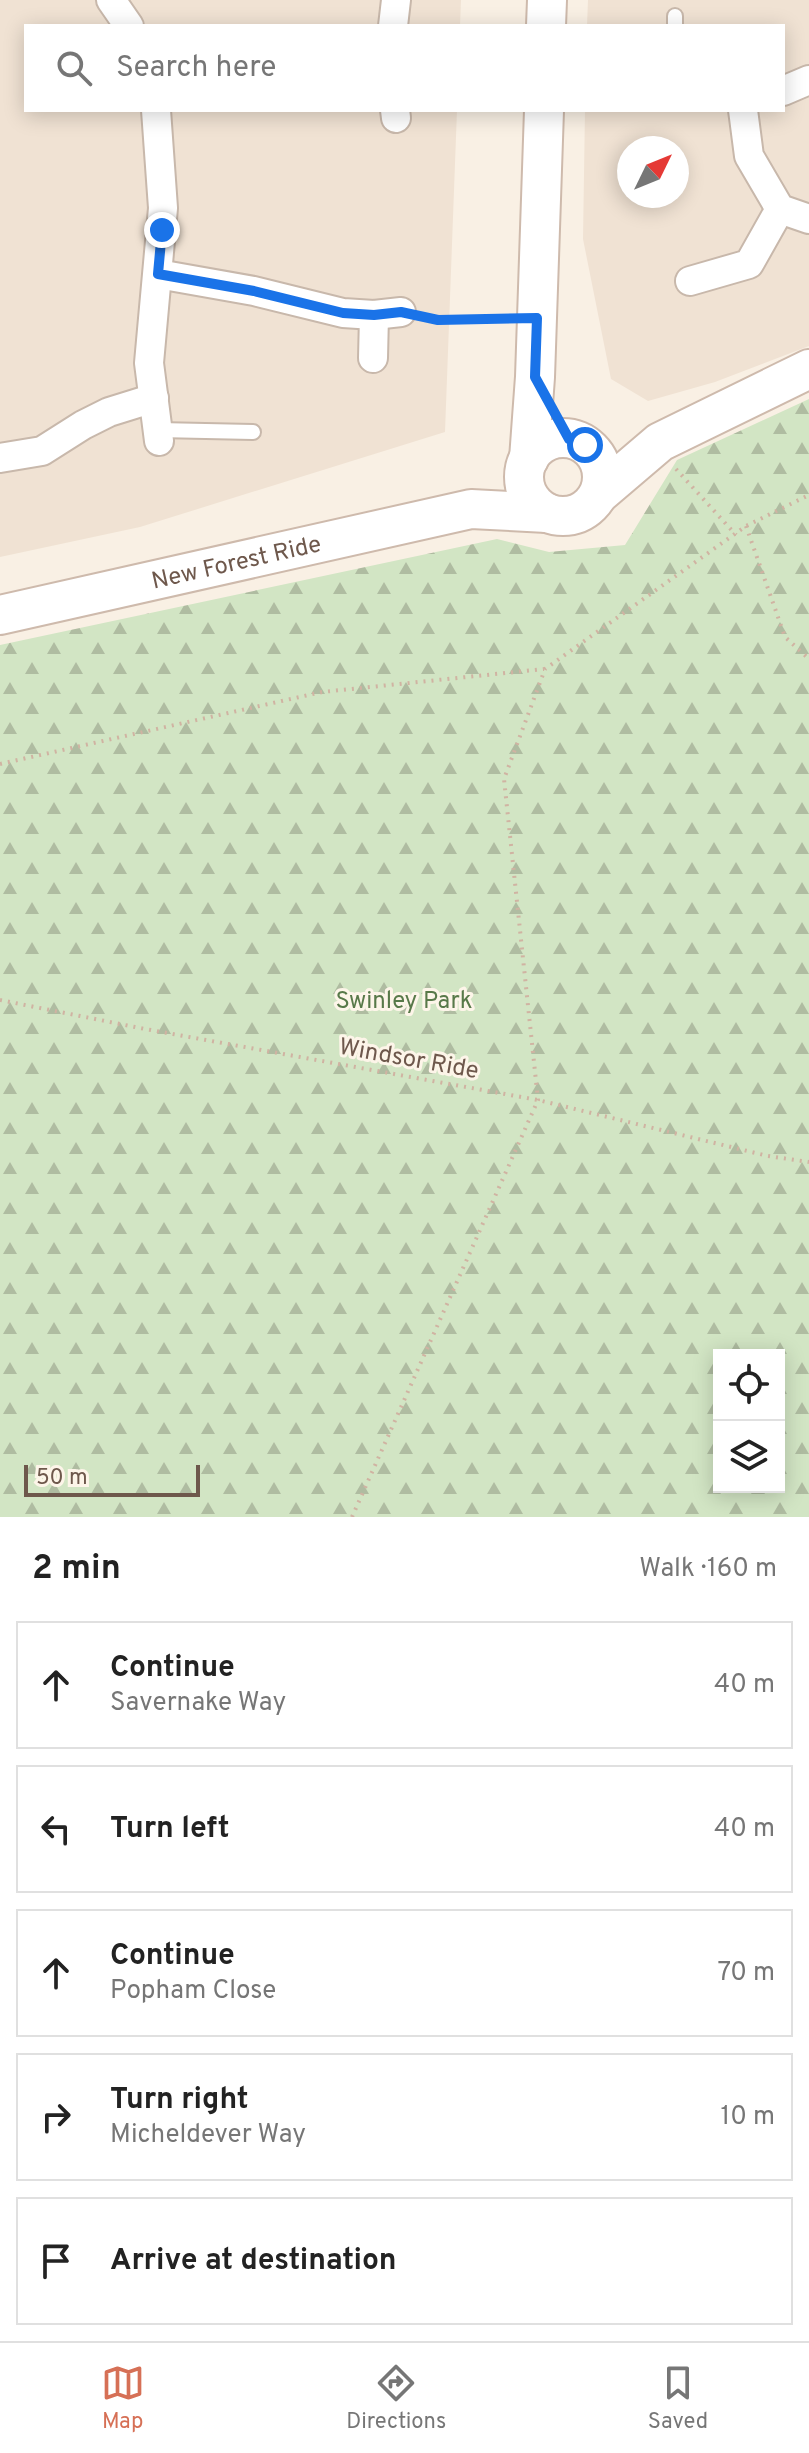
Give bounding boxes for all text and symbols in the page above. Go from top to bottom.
search box [24,24,785,112]
icon: search [52,46,96,90]
text: Search here [116,50,276,87]
north arrow [617,136,689,208]
route end [144,212,180,248]
route start [567,427,603,463]
street label: New Forest Ride [149,530,324,597]
park label: Swinley Park [336,987,472,1017]
street label: Windsor Ride [336,1033,481,1087]
map controls [713,1349,785,1493]
button: locate [713,1349,785,1421]
button: layers [713,1421,785,1493]
scale bar [24,1461,200,1497]
text: 50 m [36,1465,88,1492]
text: 2 min [32,1548,121,1591]
text: Walk · 160 m [639,1553,777,1586]
text: Continue [110,1650,235,1687]
icon: ahead [34,1663,78,1707]
text: 40 m [714,1669,775,1702]
text: Savernake Way [110,1687,286,1720]
icon: left [34,1807,78,1851]
text: Turn left [110,1811,230,1848]
text: 40 m [714,1813,775,1846]
text: Continue [110,1938,235,1975]
icon: ahead [34,1951,78,1995]
text: 70 m [717,1957,775,1990]
text: Popham Close [110,1975,276,2008]
text: Turn right [110,2082,248,2119]
icon: right [34,2095,78,2139]
text: 10 m [720,2101,775,2134]
text: Micheldever Way [110,2119,306,2152]
icon: arrive [34,2239,78,2283]
text: Arrive at destination [110,2243,396,2280]
tab: Map [101,2361,145,2436]
tab: Directions [346,2361,446,2436]
tab: Saved [648,2361,708,2436]

